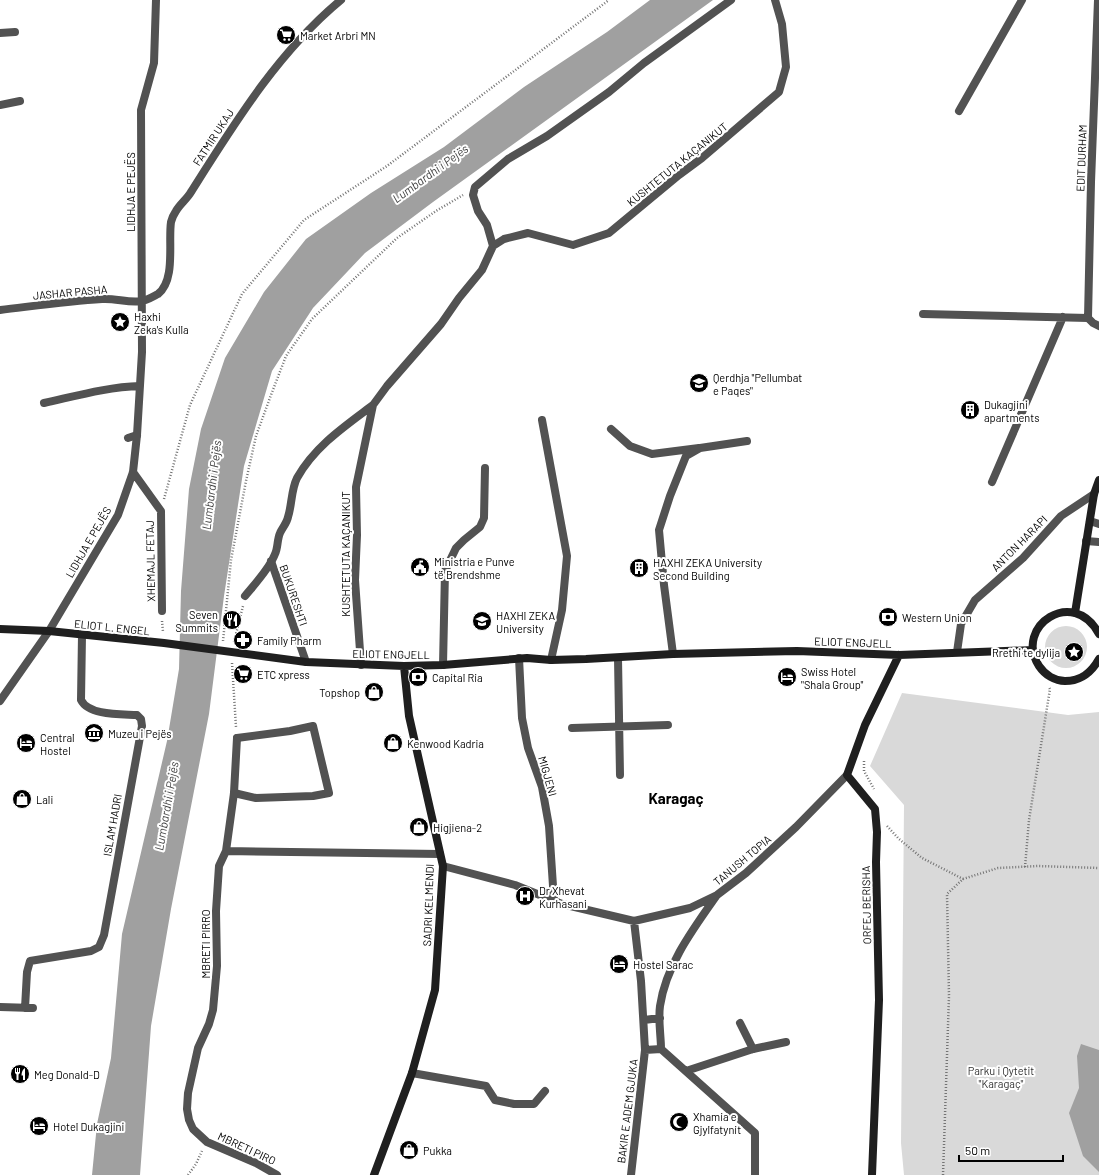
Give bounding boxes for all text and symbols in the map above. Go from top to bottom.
supermarket icon: Market Arbri MN [275,24,297,46]
place label: Market Arbri MN [300,29,376,42]
street label: FATMIR UKAJ [190,106,236,168]
street label: KUSHTETUTA KAÇANIKUT [624,119,730,209]
street label: EDIT DURHAM [1073,124,1089,192]
water label: Lumbardhi i Pejës [389,141,471,205]
street label: LIDHJA E PEJËS [123,152,137,232]
street label: JASHAR PASHA [32,282,108,302]
place label: Haxhi Zeka's Kulla [134,310,189,336]
place icon: Haxhi Zeka's Kulla [109,311,131,333]
place label: Qerdhja "Pellumbat e Paqes" [713,371,802,397]
school or university icon: Qerdhja "Pellumbat e Paqes" [688,372,710,394]
place label: Dukagjini apartments [984,398,1040,424]
building icon: Dukagjini apartments [959,399,981,421]
water label: Lumbardhi i Pejës [199,439,223,531]
street label: KUSHTETUTA KAÇANIKUT [339,491,352,617]
street label: LIDHJA E PEJËS [62,504,114,580]
street label: ANTON HARAPI [988,512,1050,574]
street label: XHEMAJL FETAJ [143,520,157,602]
place label: Ministria e Punve të Brendshme [434,555,515,581]
public building icon: Ministria e Punve të Brendshme [409,556,431,578]
place label: HAXHI ZEKA University Second Building [653,556,762,582]
building icon: HAXHI ZEKA University Second Building [628,557,650,579]
street label: BUKURESHTI [277,563,311,627]
bank icon: Western Union [877,606,899,628]
place label: Seven Summits [175,608,218,634]
restaurant icon: Seven Summits [221,609,243,631]
place label: HAXHI ZEKA University [496,609,555,635]
school or university icon: HAXHI ZEKA University [471,610,493,632]
place label: Western Union [902,611,972,624]
street label: ELIOT L. ENGEL [73,617,151,637]
pharmacy icon: Family Pharm [232,629,254,651]
place label: Family Pharm [257,634,321,647]
street label: ELIOT ENGJELL [814,634,892,650]
place icon: Rrethi te dylija [1063,641,1085,663]
place label: Rrethi te dylija [992,646,1060,659]
street label: ELIOT ENGJELL [352,647,430,661]
supermarket icon: ETC xpress [232,663,254,685]
place label: Swiss Hotel "Shala Group" [801,665,864,691]
bank icon: Capital Ria [407,666,429,688]
hotel icon: Swiss Hotel "Shala Group" [776,666,798,688]
place label: ETC xpress [257,668,310,681]
place label: Capital Ria [432,671,483,684]
shop icon: Topshop [363,681,385,703]
place label: Topshop [319,686,360,699]
museum icon: Muzeu i Pejës [83,722,105,744]
place label: Muzeu i Pejës [108,727,172,740]
place label: Central Hostel [40,731,75,757]
hotel icon: Central Hostel [15,732,37,754]
shop icon: Kenwood Kadria [382,732,404,754]
place label: Kenwood Kadria [407,737,484,750]
street label: MIGJENI [536,755,560,797]
water label: Lumbardhi i Pejës [151,760,181,852]
shop icon: Lali [11,788,33,810]
district label: Karagaç [648,789,704,807]
place label: Lali [36,793,53,806]
street label: ISLAM HADRI [100,793,124,857]
shop icon: Higjiena-2 [408,816,430,838]
place label: Higjiena-2 [433,821,482,834]
street label: TANUSH TOPIA [711,832,774,888]
street label: SADRI KELMENDI [420,863,436,947]
street label: ORFEJ BERISHA [859,865,873,944]
place label: Dr Xhevat Kurhasani [539,884,587,910]
hospital icon: Dr Xhevat Kurhasani [514,885,536,907]
street label: MBRETI PIRRO [199,909,212,979]
hotel icon: Hostel Sarac [608,953,630,975]
place label: Hostel Sarac [633,958,694,971]
street label: BAKIR E ADEM GJUKA [614,1058,640,1164]
restaurant icon: Meg Donald-D [9,1063,31,1085]
park label: Parku i Qytetit "Karagaç" [968,1064,1034,1090]
place label: Meg Donald-D [34,1068,100,1081]
place label: Xhamia e Gjylfatynit [693,1110,741,1136]
mosque icon: Xhamia e Gjylfatynit [668,1111,690,1133]
hotel icon: Hotel Dukagjini [28,1115,50,1137]
place label: Hotel Dukagjini [53,1120,124,1133]
street label: MBRETI PIRO [216,1129,278,1167]
scale bar [959,1137,1063,1163]
shop icon: Pukka [398,1139,420,1161]
text: 50 m [965,1143,990,1157]
place label: Pukka [423,1144,452,1157]

